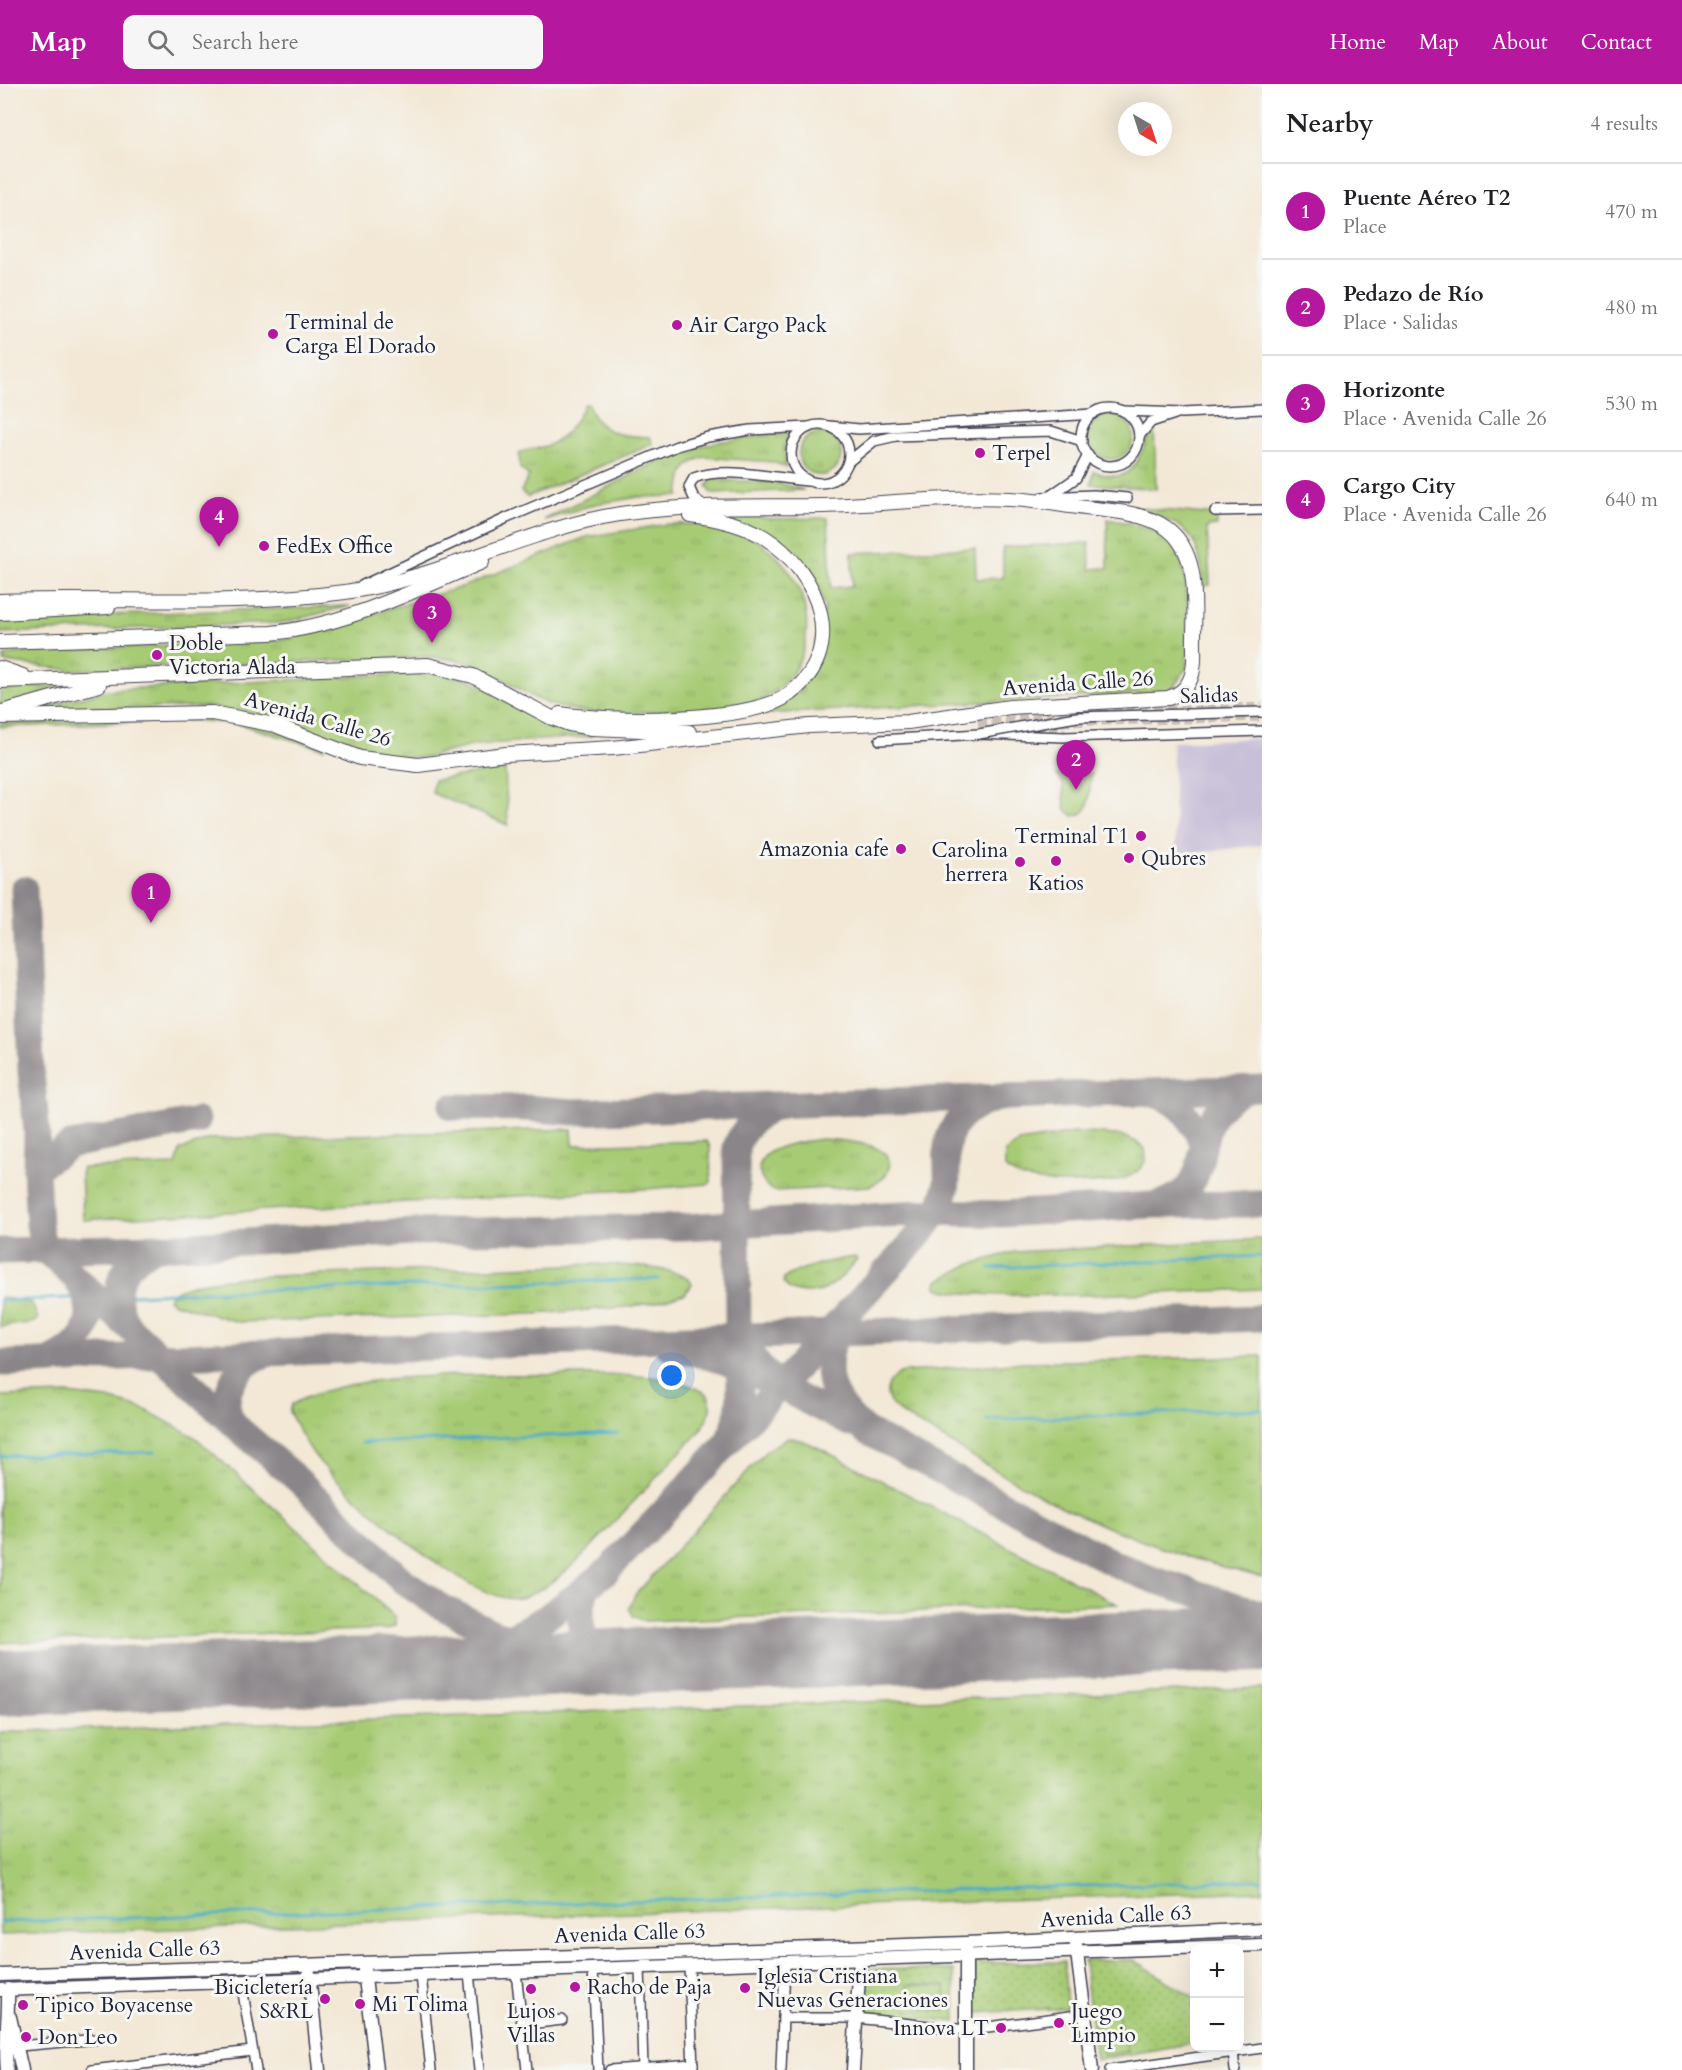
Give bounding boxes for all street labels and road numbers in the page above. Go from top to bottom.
street label: Avenida Calle 26 [1002,664,1155,703]
street label: Salidas [1179,680,1239,711]
street label: Avenida Calle 26 [241,685,395,754]
street label: Avenida Calle 63 [1040,1898,1192,1935]
street label: Avenida Calle 63 [554,1916,706,1951]
street label: Avenida Calle 63 [69,1933,221,1968]

